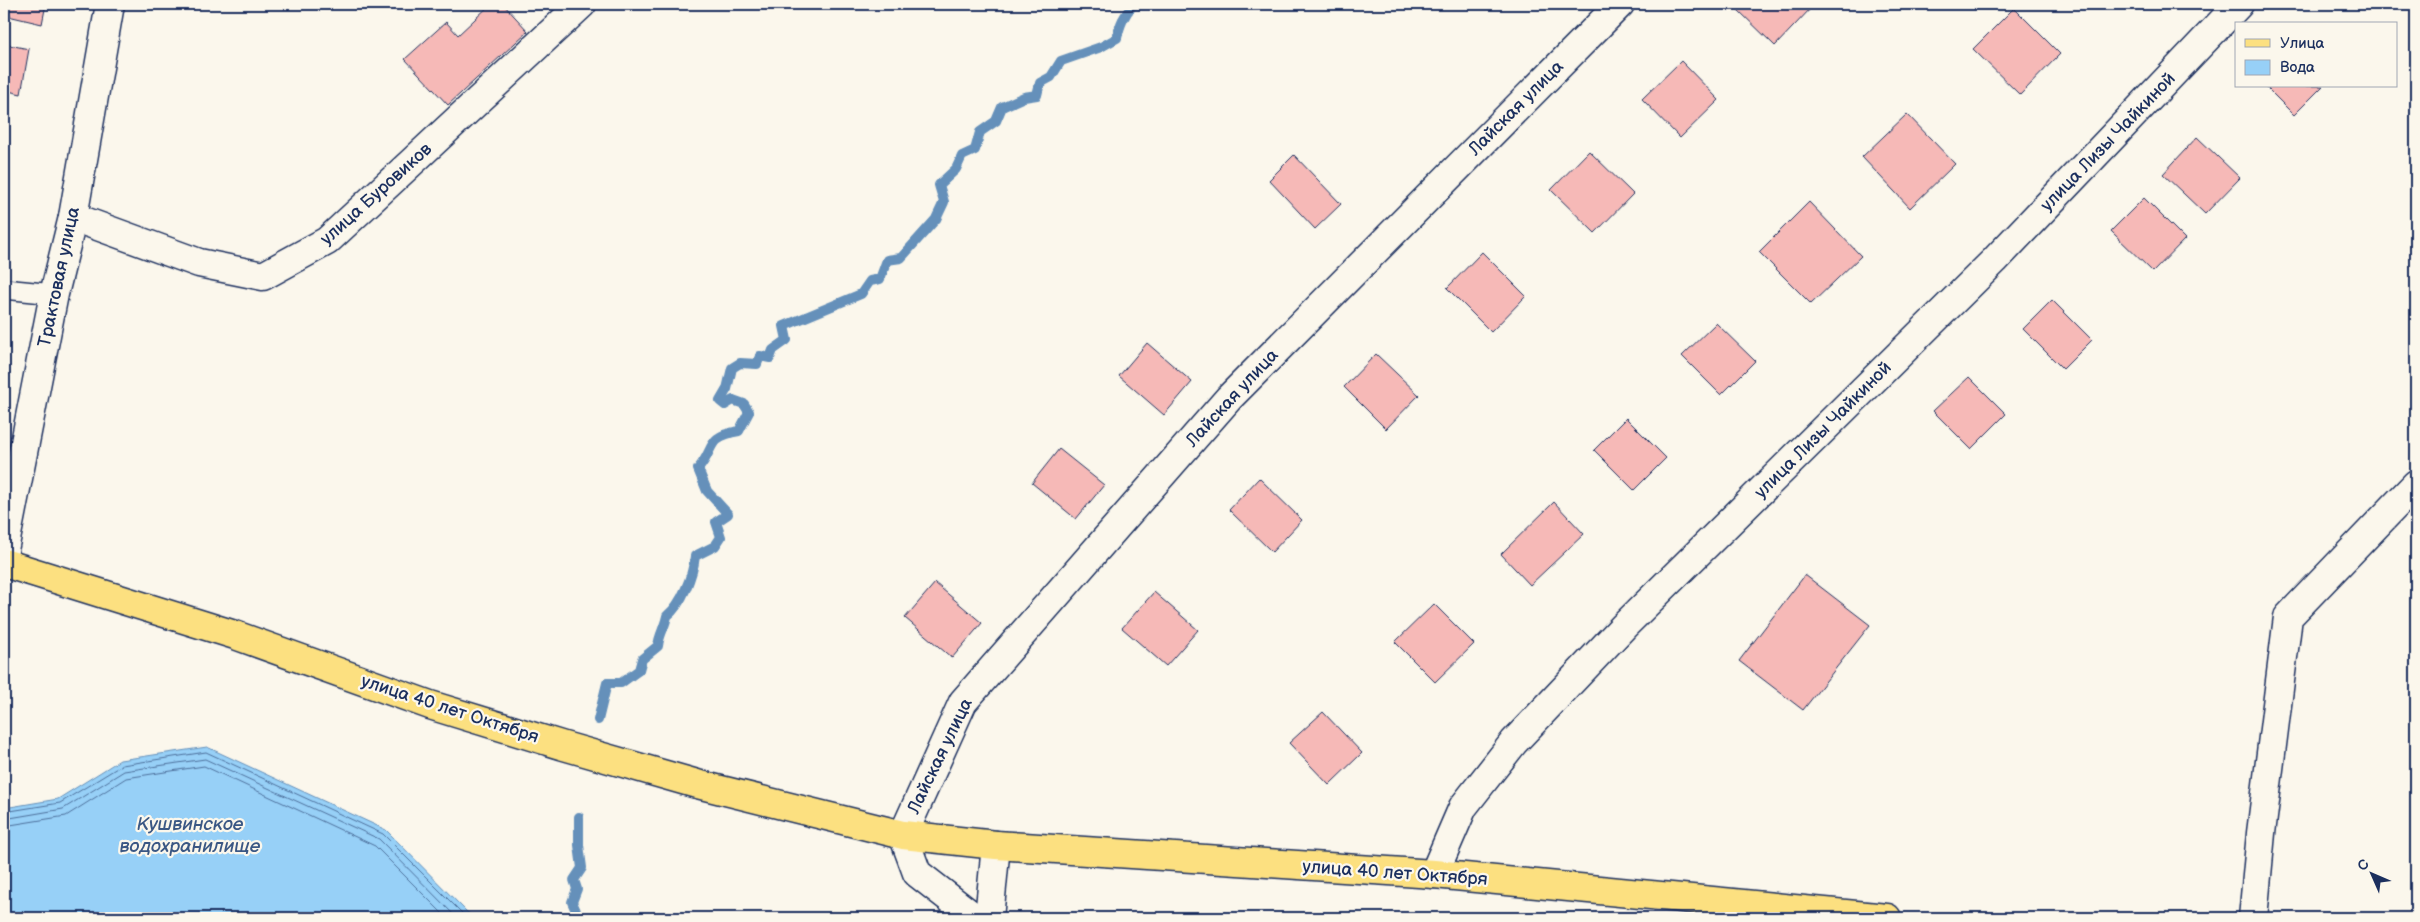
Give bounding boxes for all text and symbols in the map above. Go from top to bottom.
legend [2235,22,2398,88]
text: Улица [2280,34,2325,53]
street label: Лайская улица [1463,56,1568,161]
text: Вода [2280,58,2315,77]
street label: улица Лизы Чайкиной [2036,68,2180,216]
street label: улица Буровиков [316,138,436,249]
street label: Трактовая улица [34,205,84,349]
street label: Лайская улица [1181,345,1283,452]
street label: улица Лизы Чайкиной [1750,357,1896,503]
street label: улица 40 лет Октября [359,670,541,748]
street label: Лайская улица [903,695,977,818]
water label: Кушвинское водохранилище [120,813,261,858]
north arrow [2348,850,2398,900]
street label: улица 40 лет Октября [1302,856,1488,890]
text: С [2354,856,2373,875]

